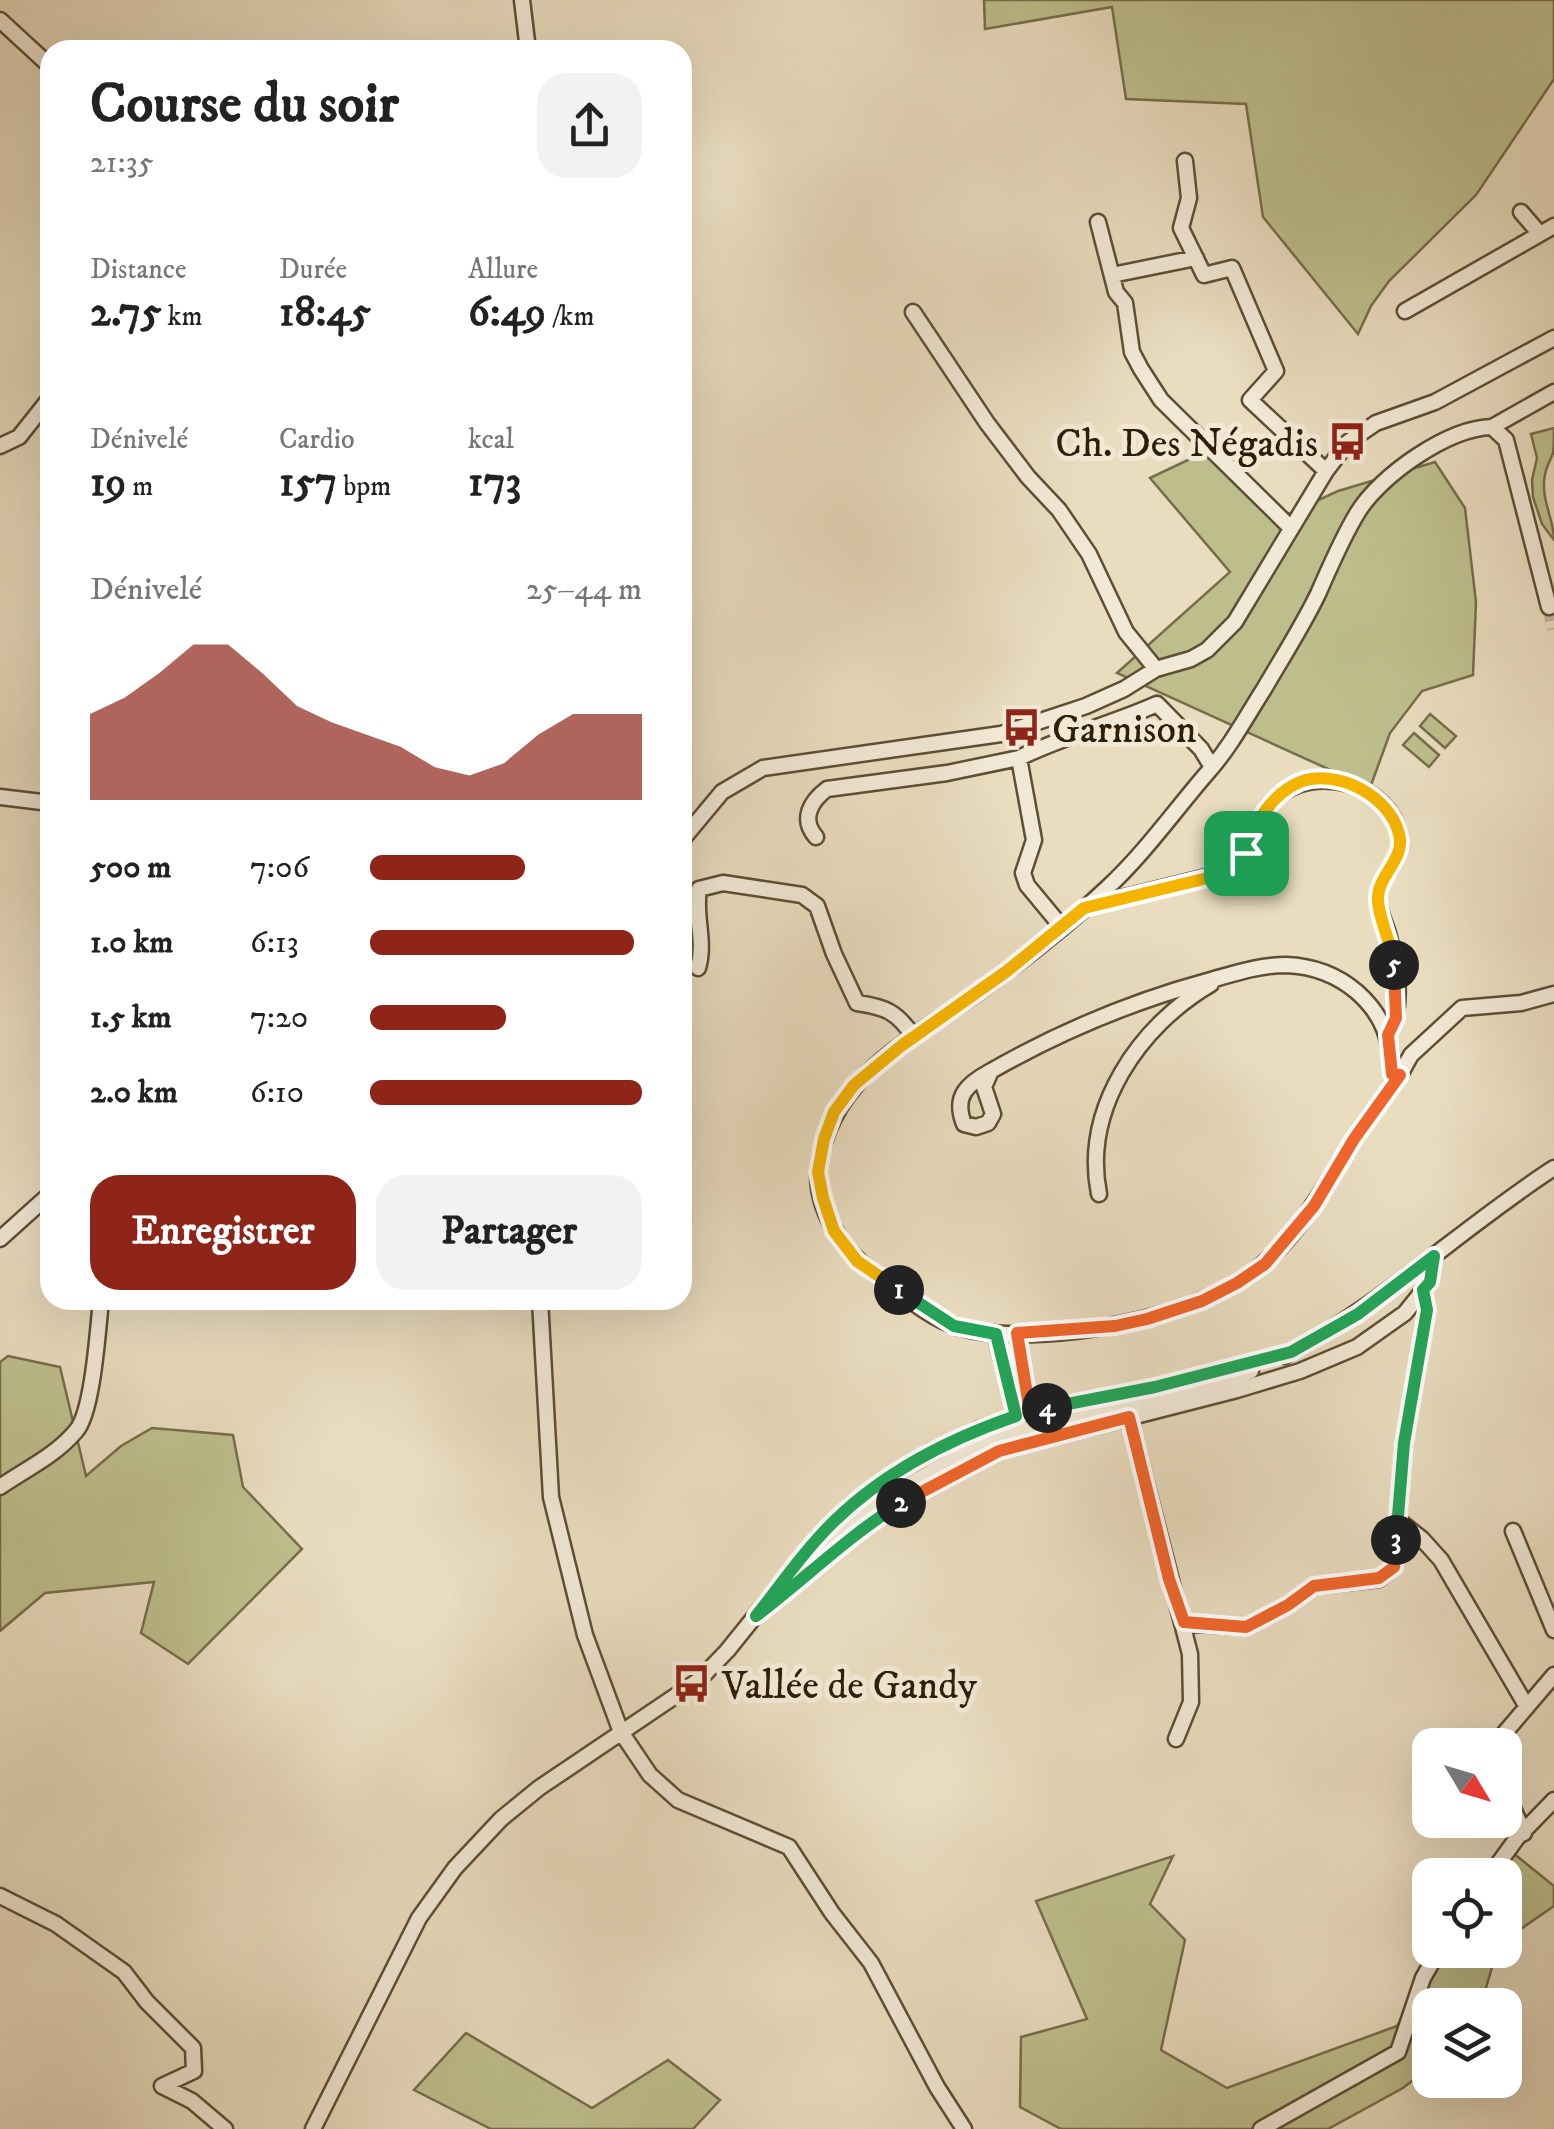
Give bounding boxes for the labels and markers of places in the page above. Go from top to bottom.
place label: Ch. Des Négadis [1055,420,1318,470]
bus stop icon: Ch. Des Négadis [1327,421,1369,463]
place label: Garnison [1052,706,1197,756]
bus stop icon: Garnison [1001,707,1043,749]
pin [1204,811,1289,896]
pin: 5 [1369,940,1419,990]
pin: 1 [874,1265,924,1315]
pin: 4 [1022,1383,1072,1433]
pin: 2 [876,1478,926,1528]
pin: 3 [1371,1515,1421,1565]
place label: Vallée de Gandy [721,1662,978,1712]
bus stop icon: Vallée de Gandy [671,1663,713,1705]

